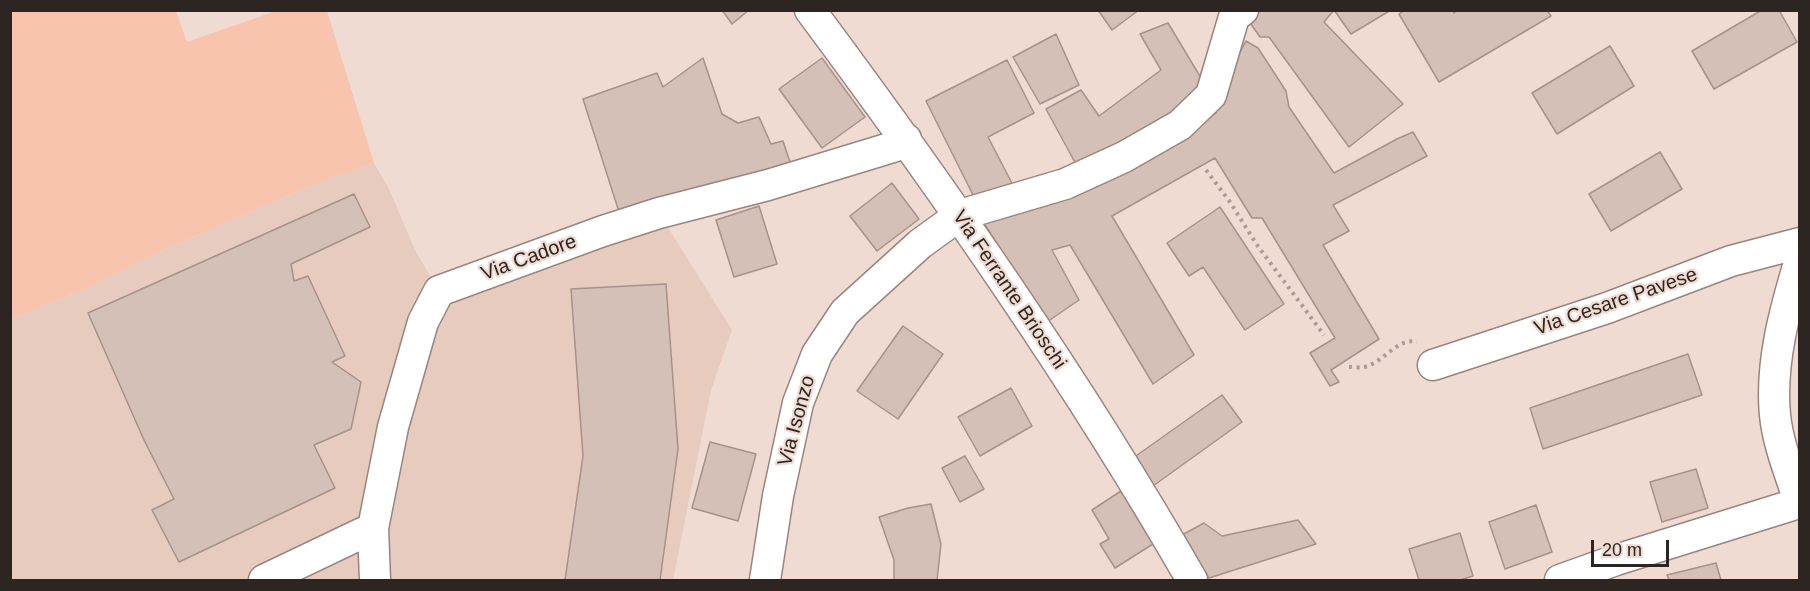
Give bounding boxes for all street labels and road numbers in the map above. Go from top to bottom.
street label: Via Ferrante Brioschi [947,206,1071,374]
street label: Via Cadore [478,230,580,286]
street label: Via Cesare Pavese [1531,263,1701,341]
street label: Via Isonzo [773,373,821,469]

